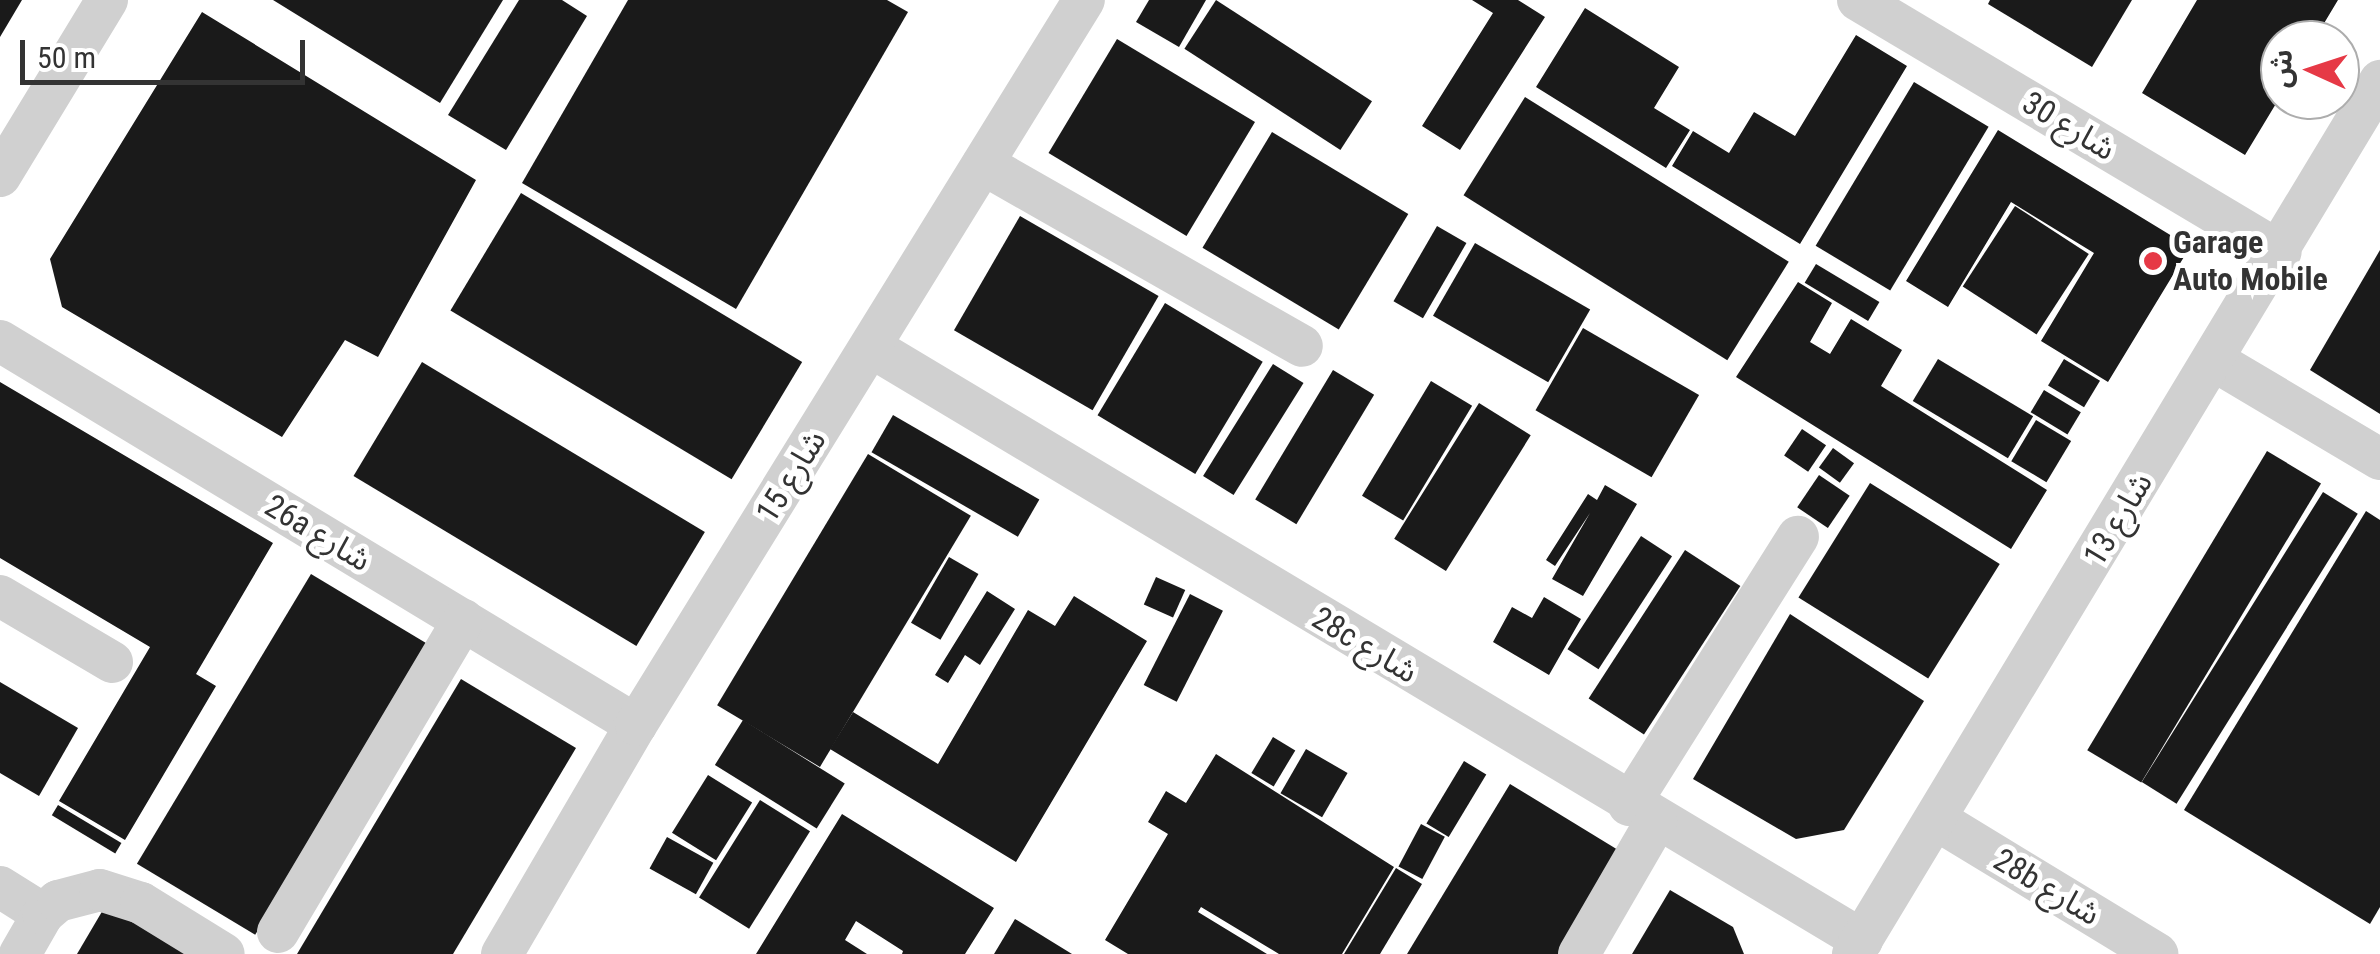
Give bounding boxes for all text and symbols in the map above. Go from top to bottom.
scale bar [25,20,310,82]
north arrow [2260,20,2360,120]
text: 50 m [37,40,96,75]
text: ش [2264,48,2299,89]
street label: شارع 30 [2016,83,2122,169]
place label: Garage Auto Mobile [2173,224,2328,299]
marker: Garage Auto Mobile [2142,250,2164,272]
street label: شارع 15 [748,423,834,529]
street label: شارع 13 [2075,466,2161,572]
street label: 26a شارع [258,487,378,579]
street label: 28c شارع [1305,599,1425,691]
street label: 28b شارع [1987,840,2107,934]

